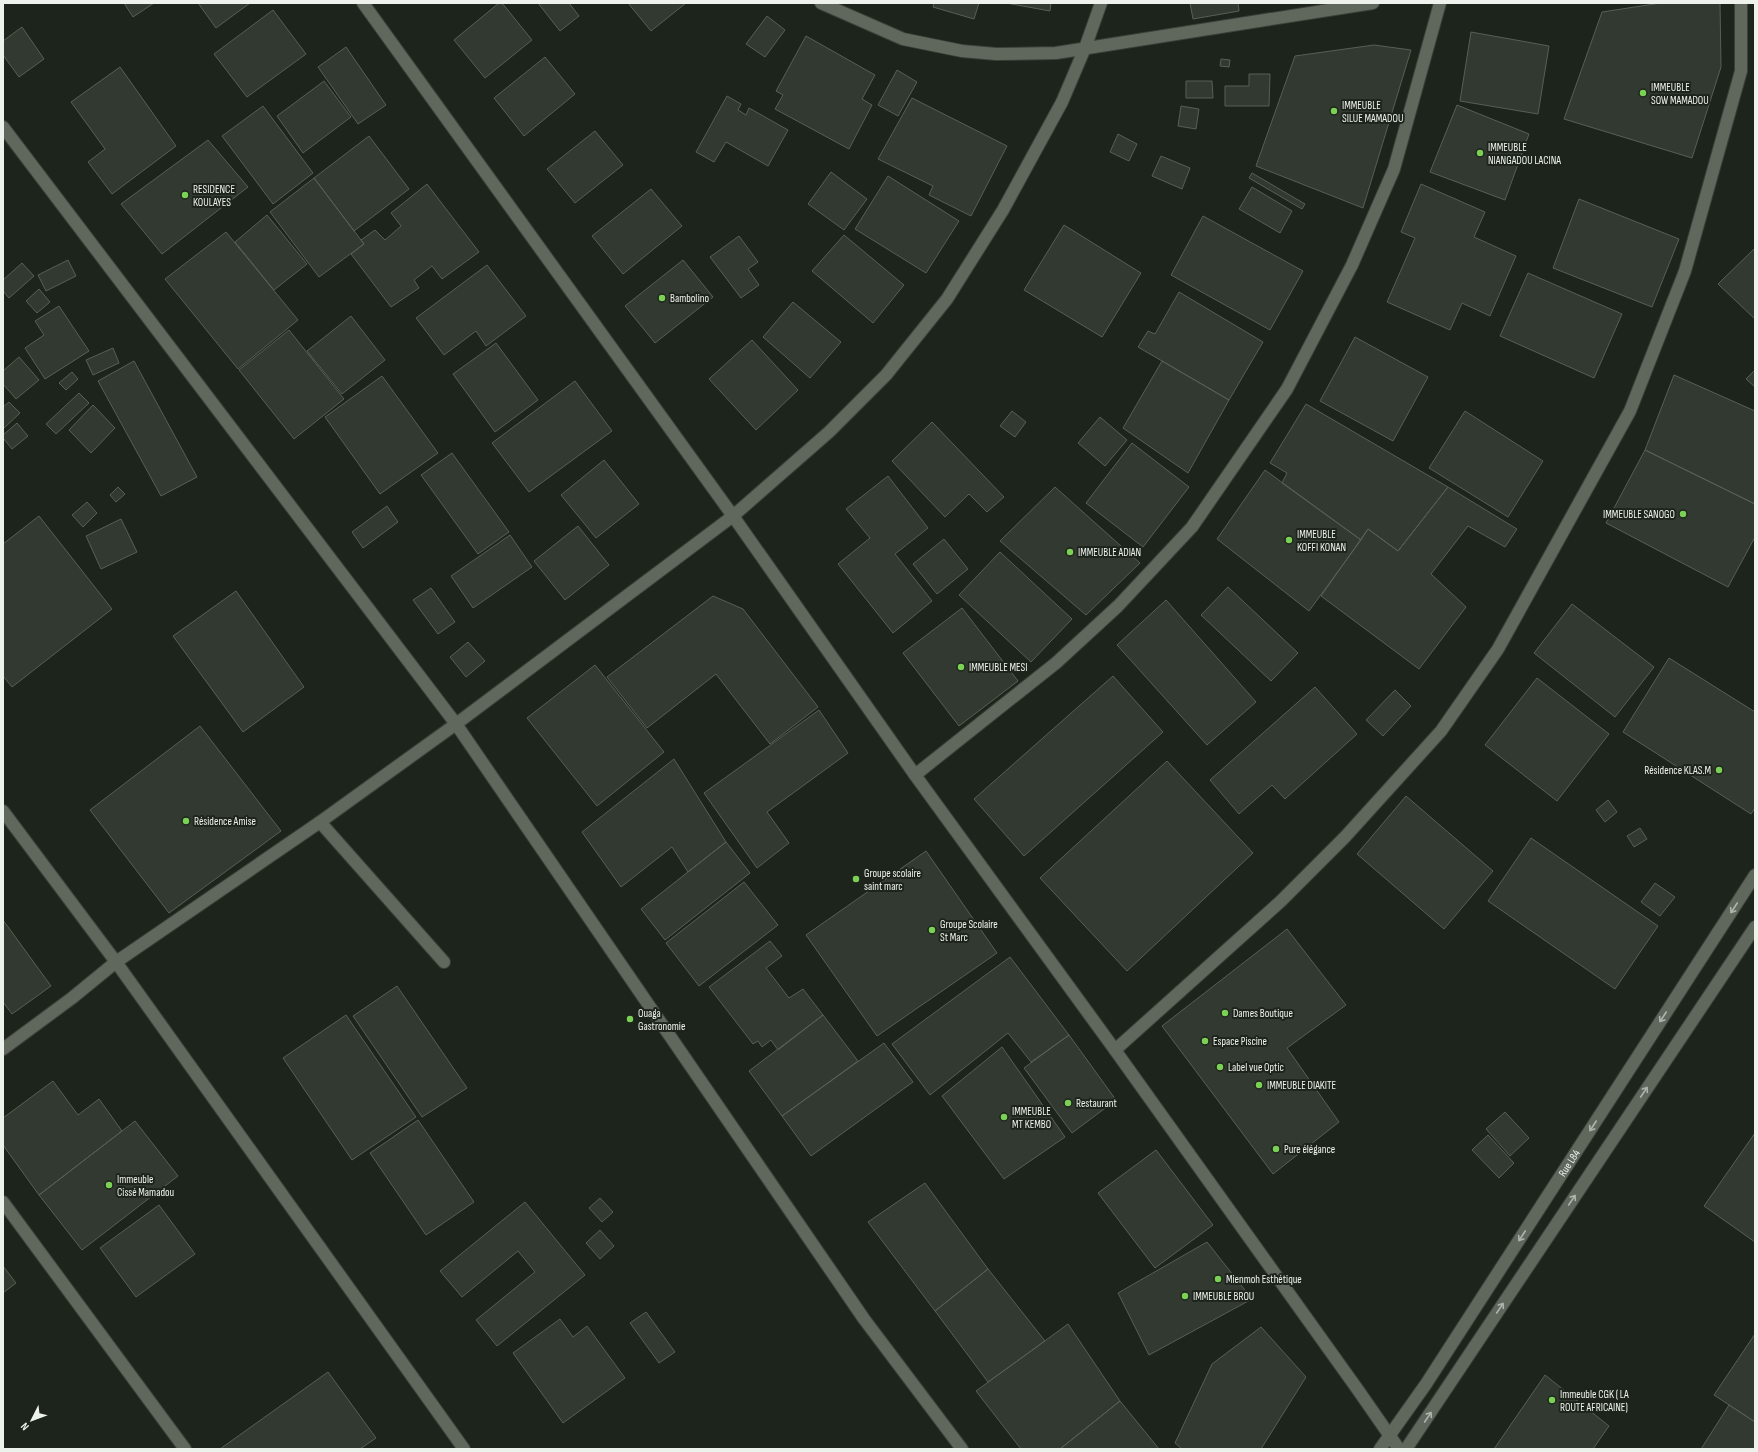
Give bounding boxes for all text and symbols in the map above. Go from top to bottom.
place label: IMMEUBLE SOW MAMADOU [1651,81,1709,107]
marker: IMMEUBLE SOW MAMADOU [1638,88,1648,98]
place label: IMMEUBLE SILUE MAMADOU [1342,99,1403,125]
marker: IMMEUBLE SILUE MAMADOU [1329,106,1339,116]
place label: IMMEUBLE NIANGADOU LACINA [1488,141,1561,167]
marker: IMMEUBLE NIANGADOU LACINA [1475,148,1485,158]
place label: RESIDENCE KOULAYES [193,183,235,209]
marker: RESIDENCE KOULAYES [180,190,190,200]
place label: Bambolino [670,292,709,305]
marker: Bambolino [657,293,667,303]
place label: IMMEUBLE SANOGO [1603,508,1675,521]
marker: IMMEUBLE SANOGO [1678,509,1688,519]
place label: IMMEUBLE KOFFI KONAN [1297,528,1346,554]
marker: IMMEUBLE KOFFI KONAN [1284,535,1294,545]
place label: IMMEUBLE ADIAN [1078,546,1141,559]
marker: IMMEUBLE ADIAN [1065,547,1075,557]
place label: IMMEUBLE MESI [969,661,1028,674]
marker: IMMEUBLE MESI [956,662,966,672]
place label: Résidence KLAS.M [1644,764,1711,777]
marker: Résidence KLAS.M [1714,765,1724,775]
place label: Résidence Amise [194,815,256,828]
marker: Résidence Amise [181,816,191,826]
place label: Groupe scolaire saint marc [864,867,921,893]
marker: Groupe scolaire saint marc [851,874,861,884]
one-way arrow [1730,902,1738,913]
place label: Groupe Scolaire St Marc [940,918,998,944]
marker: Groupe Scolaire St Marc [927,925,937,935]
place label: Ouaga Gastronomie [638,1007,685,1033]
place label: Dames Boutique [1233,1007,1293,1020]
marker: Dames Boutique [1220,1008,1230,1018]
one-way arrow [1659,1011,1667,1022]
marker: Ouaga Gastronomie [625,1014,635,1024]
place label: Espace Piscine [1213,1035,1267,1048]
marker: Espace Piscine [1200,1036,1210,1046]
place label: Label vue Optic [1228,1061,1284,1074]
marker: Label vue Optic [1215,1062,1225,1072]
place label: IMMEUBLE DIAKITE [1267,1079,1336,1092]
marker: IMMEUBLE DIAKITE [1254,1080,1264,1090]
one-way arrow [1640,1087,1648,1098]
place label: Restaurant [1076,1097,1117,1110]
marker: Restaurant [1063,1098,1073,1108]
place label: IMMEUBLE MT KEMBO [1012,1105,1051,1131]
marker: IMMEUBLE MT KEMBO [999,1112,1009,1122]
one-way arrow [1589,1120,1597,1131]
place label: Pure élégance [1284,1143,1335,1156]
marker: Pure élégance [1271,1144,1281,1154]
street label: Rue L84 [1556,1147,1583,1179]
place label: Immeuble Cissé Mamadou [117,1173,175,1199]
marker: Immeuble Cissé Mamadou [104,1180,114,1190]
one-way arrow [1568,1195,1576,1206]
one-way arrow [1518,1230,1526,1241]
place label: Mienmoh Esthétique [1226,1273,1302,1286]
marker: Mienmoh Esthétique [1213,1274,1223,1284]
place label: IMMEUBLE BROU [1193,1290,1254,1303]
marker: IMMEUBLE BROU [1180,1291,1190,1301]
one-way arrow [1496,1303,1504,1314]
place label: Immeuble CGK ( LA ROUTE AFRICAINE) [1560,1388,1629,1414]
marker: Immeuble CGK ( LA ROUTE AFRICAINE) [1547,1395,1557,1405]
north arrow [12,1400,52,1440]
one-way arrow [1423,1411,1432,1422]
text: N [18,1420,32,1433]

